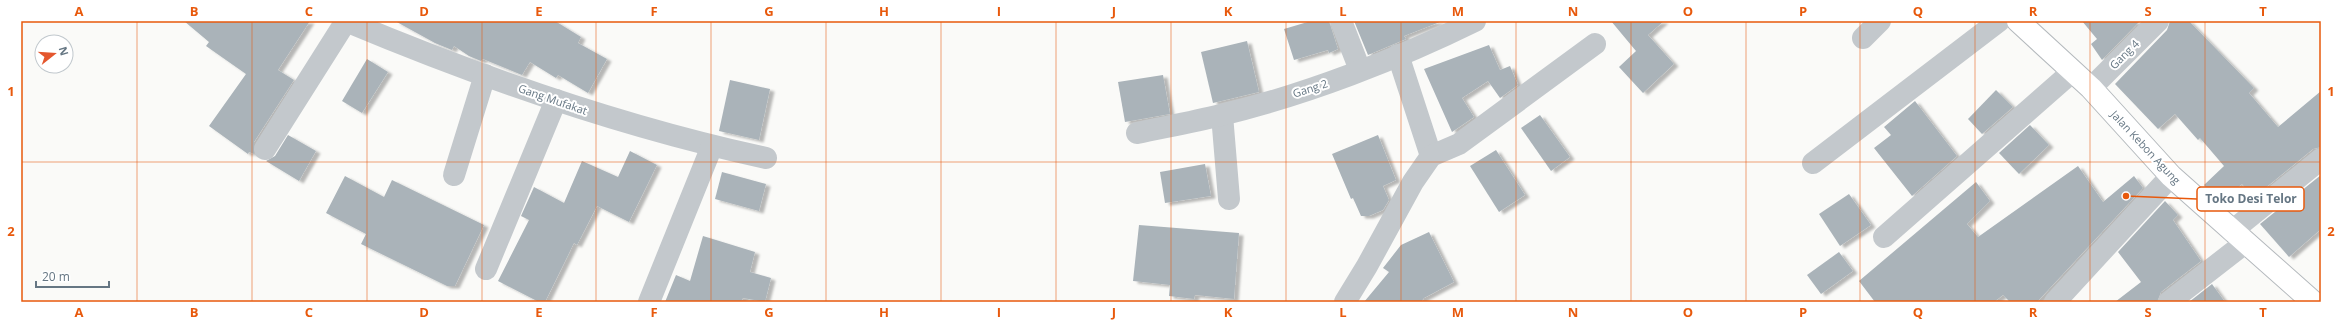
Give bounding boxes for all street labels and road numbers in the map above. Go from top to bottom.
street label: Gang 4 [2106,35,2143,72]
street label: Gang 2 [1291,75,1329,101]
street label: Gang Mufakat [517,80,590,118]
street label: Jalan Kebon Agung [2107,106,2184,187]

